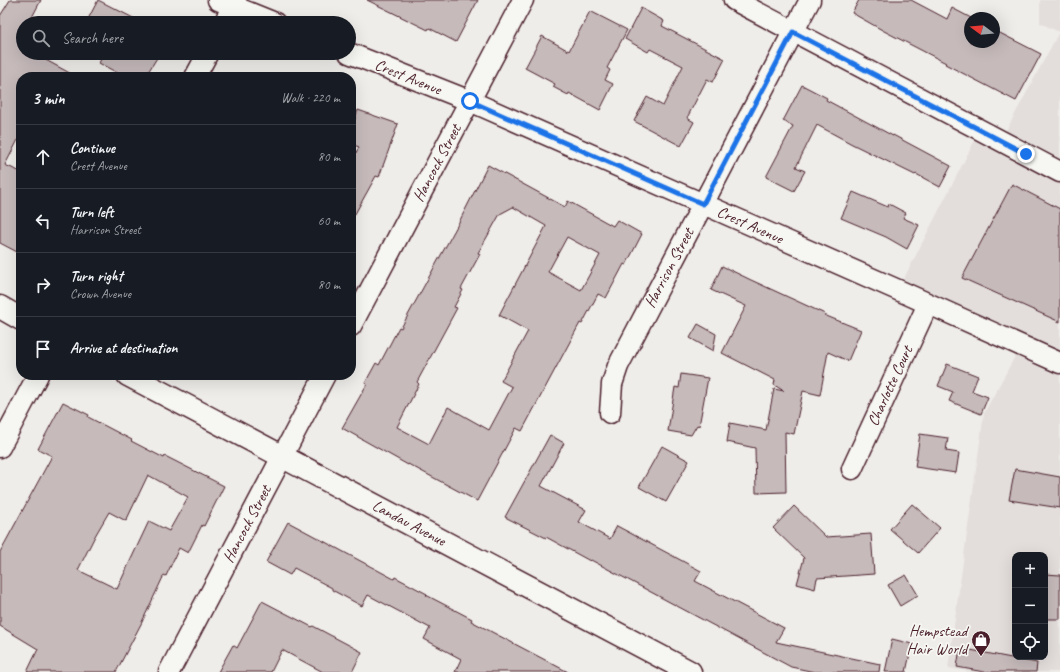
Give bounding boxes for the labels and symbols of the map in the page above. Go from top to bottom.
north arrow [964,12,1000,48]
street label: Crest Avenue [372,55,446,100]
route start [461,92,479,110]
street label: Hancock Street [408,119,467,205]
route end [1017,145,1035,163]
street label: Crest Avenue [714,202,788,249]
street label: Harrison Street [640,223,699,311]
street label: Charlotte Court [863,341,918,429]
street label: Hancock Street [218,480,277,566]
street label: Landau Avenue [369,495,451,552]
place label: Hempstead Hair World [906,621,970,659]
shop icon: Hempstead Hair World [970,629,992,657]

